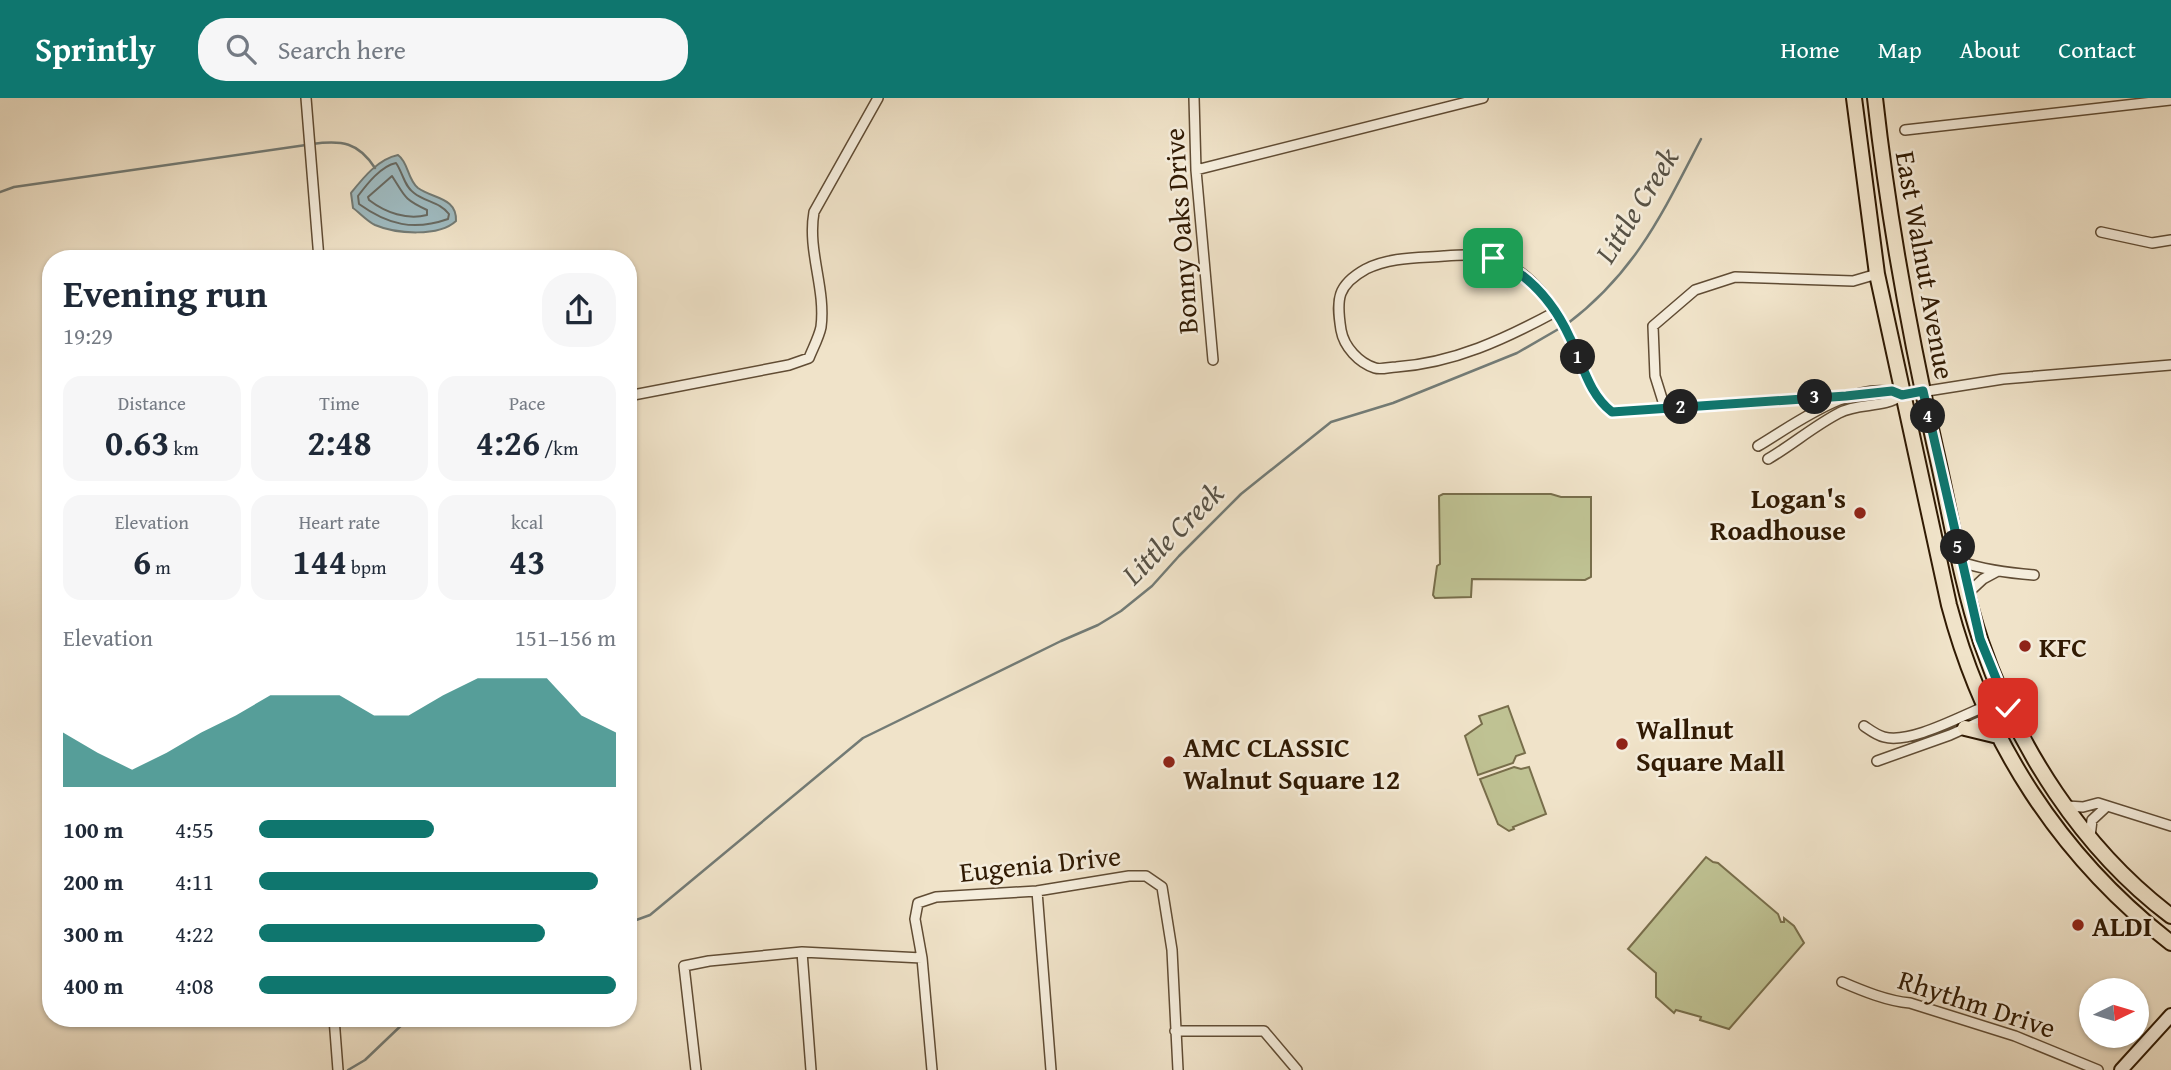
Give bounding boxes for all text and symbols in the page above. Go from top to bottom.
search box [198,18,688,81]
text: Sprintly [35,25,156,73]
icon: search [222,30,260,68]
text: Search here [278,30,406,69]
text: Home [1781,32,1840,67]
text: Map [1878,32,1922,67]
text: About [1960,32,2020,67]
text: Contact [2058,32,2136,67]
street label: Bonny Oaks Drive [1152,127,1208,335]
water label: Little Creek [1583,138,1689,272]
street label: East Walnut Avenue [1886,148,1966,382]
pin [1463,228,1523,288]
icon: arrive [1474,239,1512,277]
text: Evening run [63,265,267,321]
button: share [542,273,616,347]
text: 19:29 [63,319,113,352]
pin: 1 [1560,340,1596,374]
text: 1 [1573,342,1582,370]
pin: 3 [1798,380,1832,414]
text: 3 [1810,382,1819,410]
text: Distance [118,389,186,417]
text: Time [319,389,360,417]
text: Pace [509,389,545,417]
pin: 2 [1664,390,1698,424]
text: 2 [1676,392,1685,420]
pin: 4 [1910,398,1946,434]
text: 4 [1923,401,1932,429]
text: 0.63 [105,417,169,468]
text: 2:48 [307,417,372,468]
text: 4:26 [476,417,540,468]
text: km [169,434,199,462]
text: /km [540,434,578,462]
water label: Little Creek [1110,472,1233,595]
place label: Logan's Roadhouse [1710,477,1846,550]
marker: Logan's Roadhouse [1852,505,1868,521]
text: Elevation [115,508,189,536]
text: Heart rate [299,508,380,536]
text: kcal [511,508,543,536]
pin: 5 [1940,530,1976,564]
text: 5 [1953,532,1962,560]
text: 6 [133,536,151,587]
text: 144 [292,536,347,587]
text: 43 [509,536,545,587]
text: m [151,553,171,581]
text: bpm [347,553,387,581]
text: Elevation [63,621,153,654]
text: 151–156 m [515,621,616,654]
place label: KFC [2039,626,2087,667]
marker: KFC [2017,638,2033,654]
pin [1978,678,2038,738]
icon: check [1989,689,2027,727]
place label: Wallnut Square Mall [1636,708,1785,781]
place label: AMC CLASSIC Walnut Square 12 [1183,726,1400,799]
marker: Wallnut Square Mall [1614,736,1630,752]
marker: AMC CLASSIC Walnut Square 12 [1161,754,1177,770]
text: 100 m [63,813,124,846]
text: 4:55 [175,813,214,846]
street label: Eugenia Drive [957,834,1123,892]
text: 200 m [63,865,124,898]
text: 4:11 [175,865,214,898]
place label: ALDI [2092,905,2152,946]
text: 300 m [63,917,124,950]
text: 4:22 [175,917,214,950]
marker: ALDI [2070,917,2086,933]
street label: Rhythm Drive [1893,958,2061,1048]
text: 400 m [63,969,124,1002]
text: 4:08 [175,969,214,1002]
north arrow [2079,978,2149,1048]
map controls [2079,978,2149,1048]

